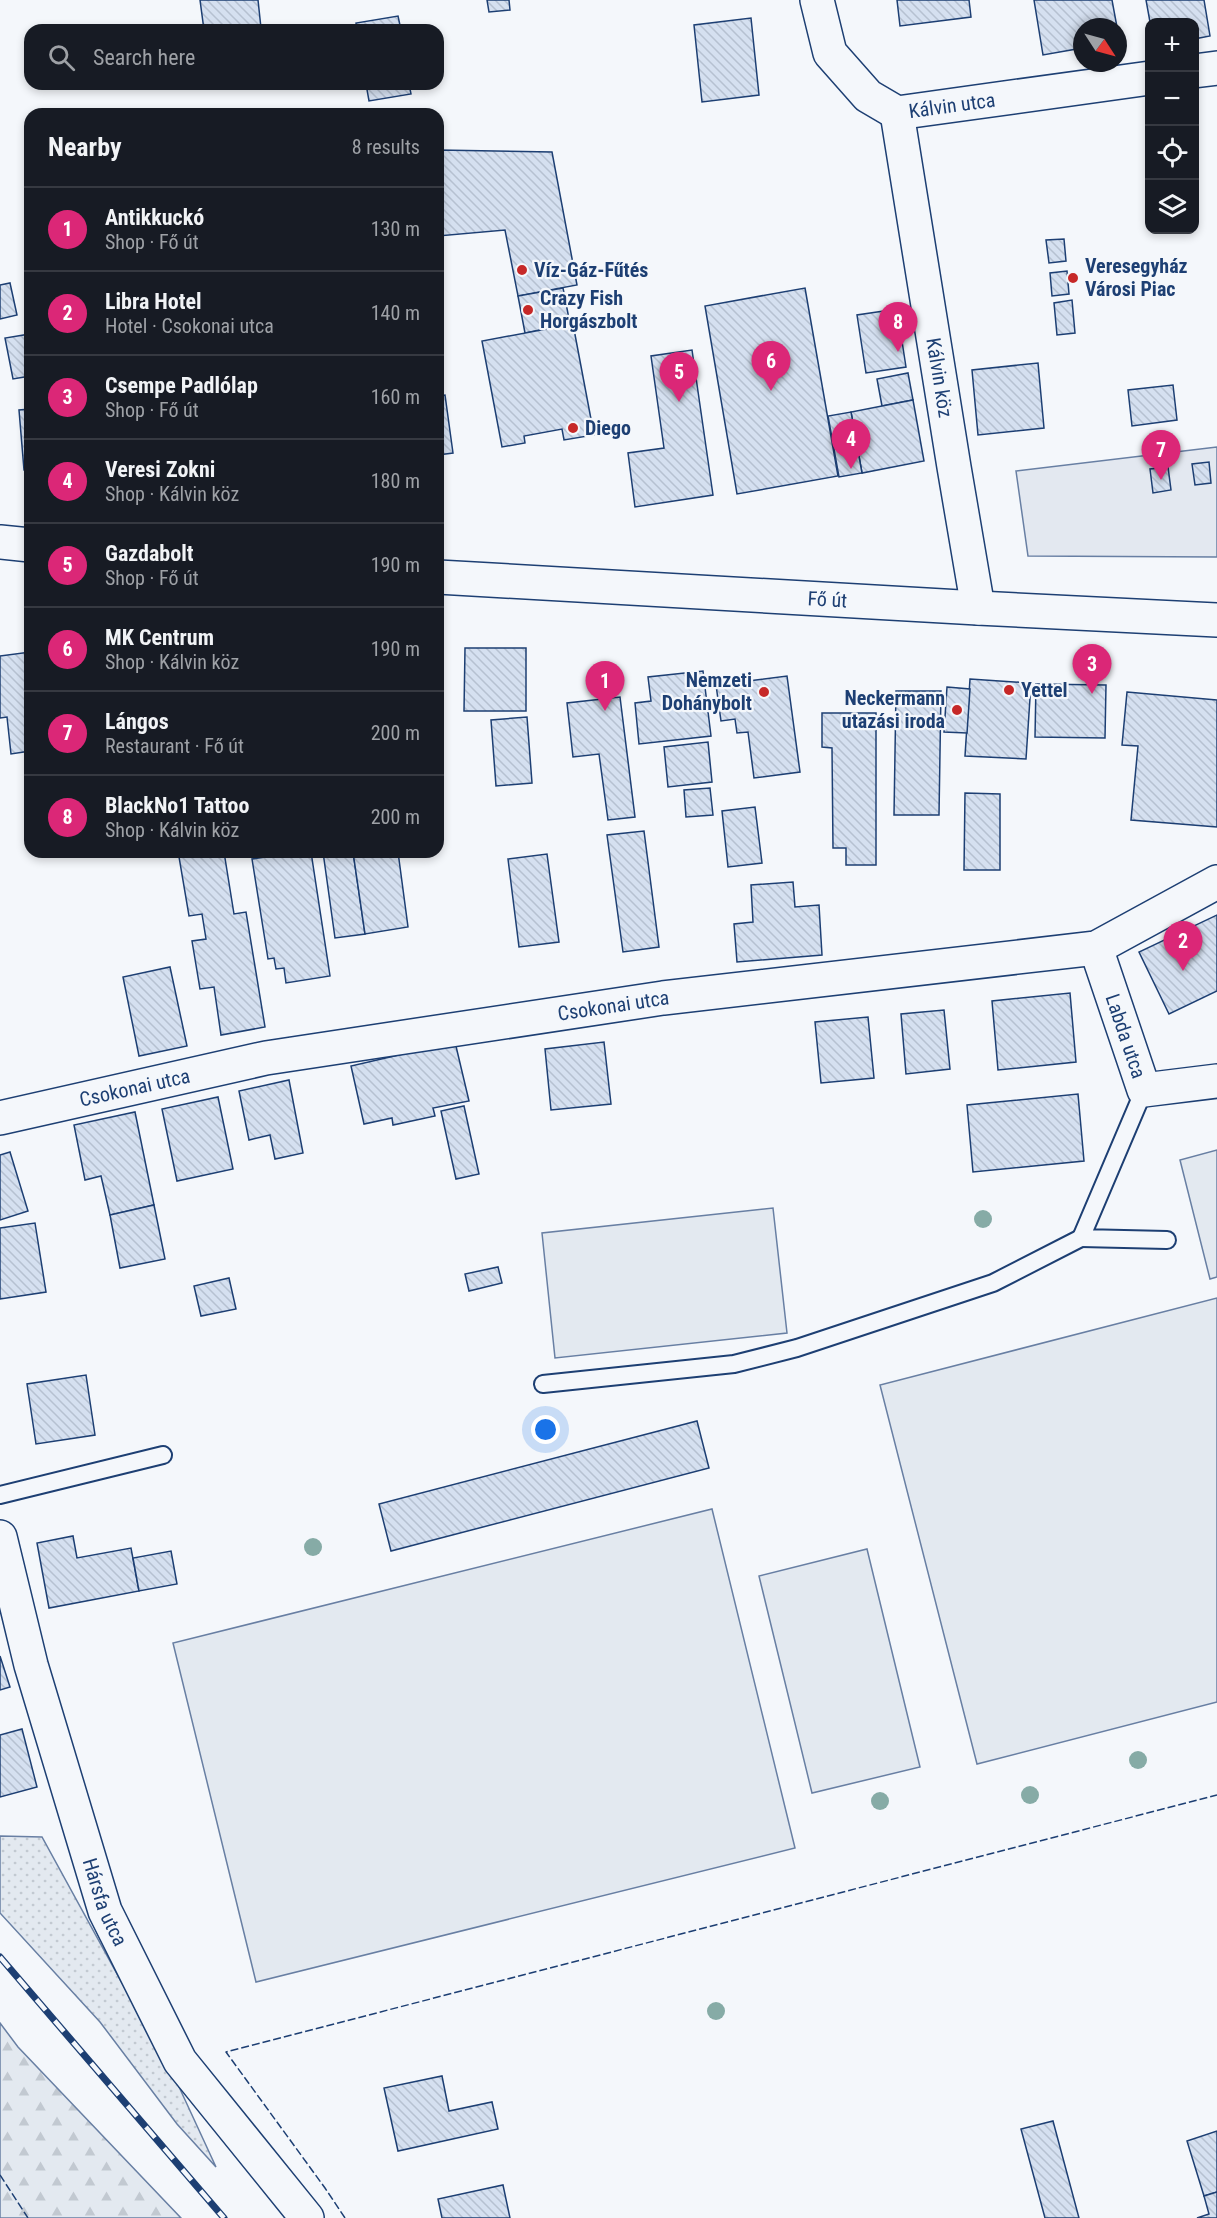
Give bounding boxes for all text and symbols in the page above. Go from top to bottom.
north arrow [1073,18,1127,72]
map controls [1145,18,1199,234]
button: + [1145,18,1199,72]
search box [24,24,444,90]
icon: search [45,41,78,74]
text: Search here [93,45,195,70]
button: − [1145,72,1199,126]
street label: Kálvin utca [907,88,997,123]
button: locate [1145,126,1199,180]
text: Nearby [48,132,122,162]
text: 8 results [352,135,420,159]
button: layers [1145,180,1199,234]
text: Antikkuckó [105,205,204,230]
text: 1 [62,217,73,241]
text: 130 m [371,217,420,241]
text: Shop · Fő út [105,230,199,254]
place label: Veresegyház Városi Piac [1085,254,1188,301]
place label: Víz-Gáz-Fűtés [534,258,648,282]
marker: Víz-Gáz-Fűtés [515,263,529,277]
marker: Veresegyház Városi Piac [1066,271,1080,285]
place label: Crazy Fish Horgászbolt [540,286,637,333]
text: Libra Hotel [105,289,202,314]
text: 2 [62,301,73,325]
text: 140 m [371,301,420,325]
pin: 8 [878,302,918,352]
marker: Crazy Fish Horgászbolt [521,303,535,317]
text: Hotel · Csokonai utca [105,314,274,338]
street label: Kálvin köz [921,336,958,419]
pin: 6 [752,342,790,391]
pin: 5 [660,352,698,402]
text: Csempe Padlólap [105,373,258,398]
text: 3 [62,385,73,409]
text: 160 m [371,385,420,409]
text: Shop · Fő út [105,398,199,422]
place label: Diego [585,416,631,440]
pin: 4 [832,420,870,469]
marker: Diego [566,421,580,435]
pin: 7 [1142,430,1180,480]
text: Veresi Zokni [105,457,215,482]
text: 4 [62,469,73,493]
text: 180 m [371,469,420,493]
text: Shop · Kálvin köz [105,482,239,506]
text: Gazdabolt [105,541,193,566]
text: 5 [62,553,73,577]
text: 190 m [371,553,420,577]
text: Shop · Fő út [105,566,199,590]
street label: Fő út [807,586,848,612]
text: MK Centrum [105,625,214,650]
text: 6 [62,637,73,661]
text: 190 m [371,637,420,661]
pin: 3 [1072,644,1112,694]
text: Shop · Kálvin köz [105,650,239,674]
pin: 1 [586,662,624,711]
place label: Nemzeti Dohánybolt [662,668,752,715]
place label: Yettel [1021,678,1068,702]
marker: Yettel [1002,683,1016,697]
marker: Nemzeti Dohánybolt [757,685,771,699]
place label: Neckermann utazási iroda [842,686,945,733]
marker: Neckermann utazási iroda [950,703,964,717]
text: Lángos [105,709,169,734]
text: 7 [62,721,73,745]
text: 200 m [371,721,420,745]
text: Restaurant · Fő út [105,734,244,758]
text: BlackNo1 Tattoo [105,793,249,818]
text: 8 [62,805,73,829]
text: 200 m [371,805,420,829]
text: Shop · Kálvin köz [105,818,239,842]
pin: 2 [1164,922,1202,971]
street label: Csokonai utca [556,985,670,1026]
street label: Labda utca [1100,991,1151,1081]
street label: Csokonai utca [77,1064,192,1112]
your location [531,1415,560,1444]
street label: Hársfa utca [78,1855,133,1950]

